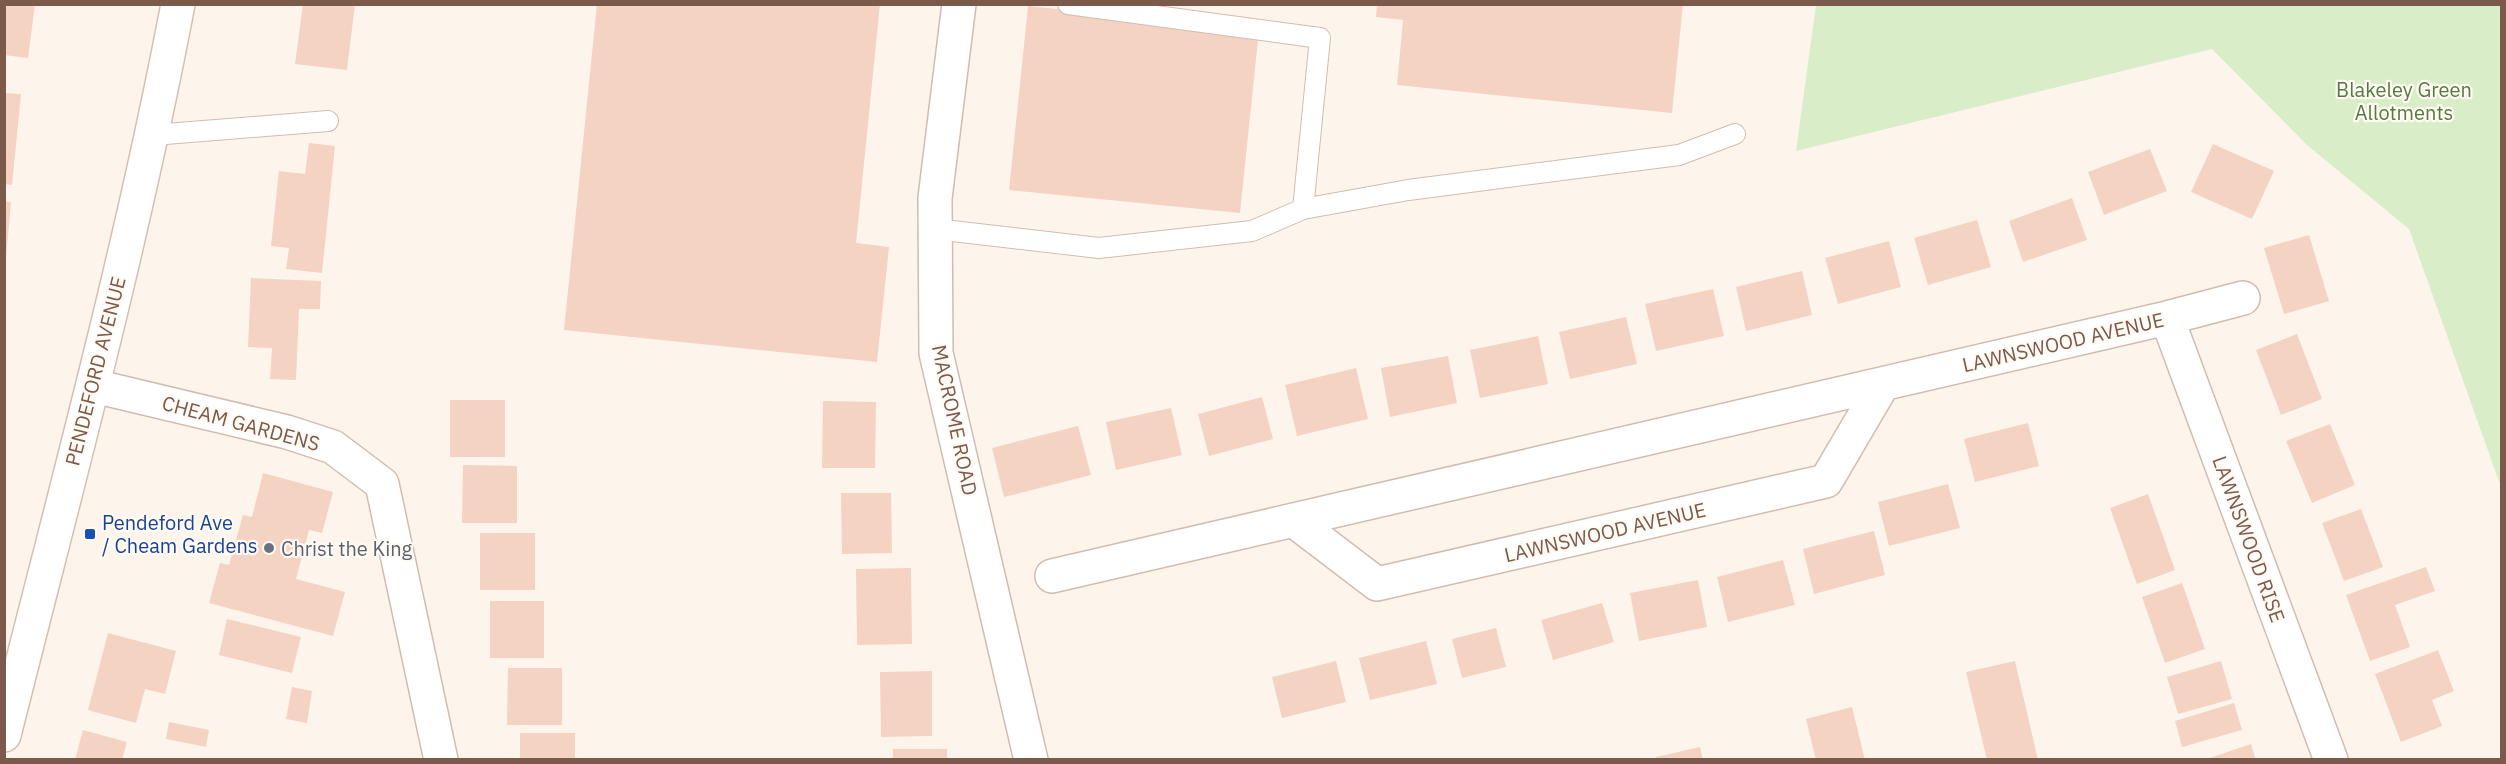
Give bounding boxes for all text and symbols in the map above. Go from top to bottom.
park label: Blakeley Green Allotments [2336,76,2472,126]
street label: PENDEFORD AVENUE [58,274,132,468]
street label: LAWNSWOOD AVENUE [1959,306,2167,378]
street label: MACROME ROAD [926,342,984,498]
street label: CHEAM GARDENS [159,389,323,457]
street label: LAWNSWOOD RISE [2206,452,2292,626]
street label: LAWNSWOOD AVENUE [1501,496,1709,568]
place label: Pendeford Ave / Cheam Gardens [102,509,257,559]
marker: Pendeford Ave / Cheam Gardens [83,527,97,541]
place label: Christ the King [281,535,413,562]
marker: Christ the King [262,541,276,555]

